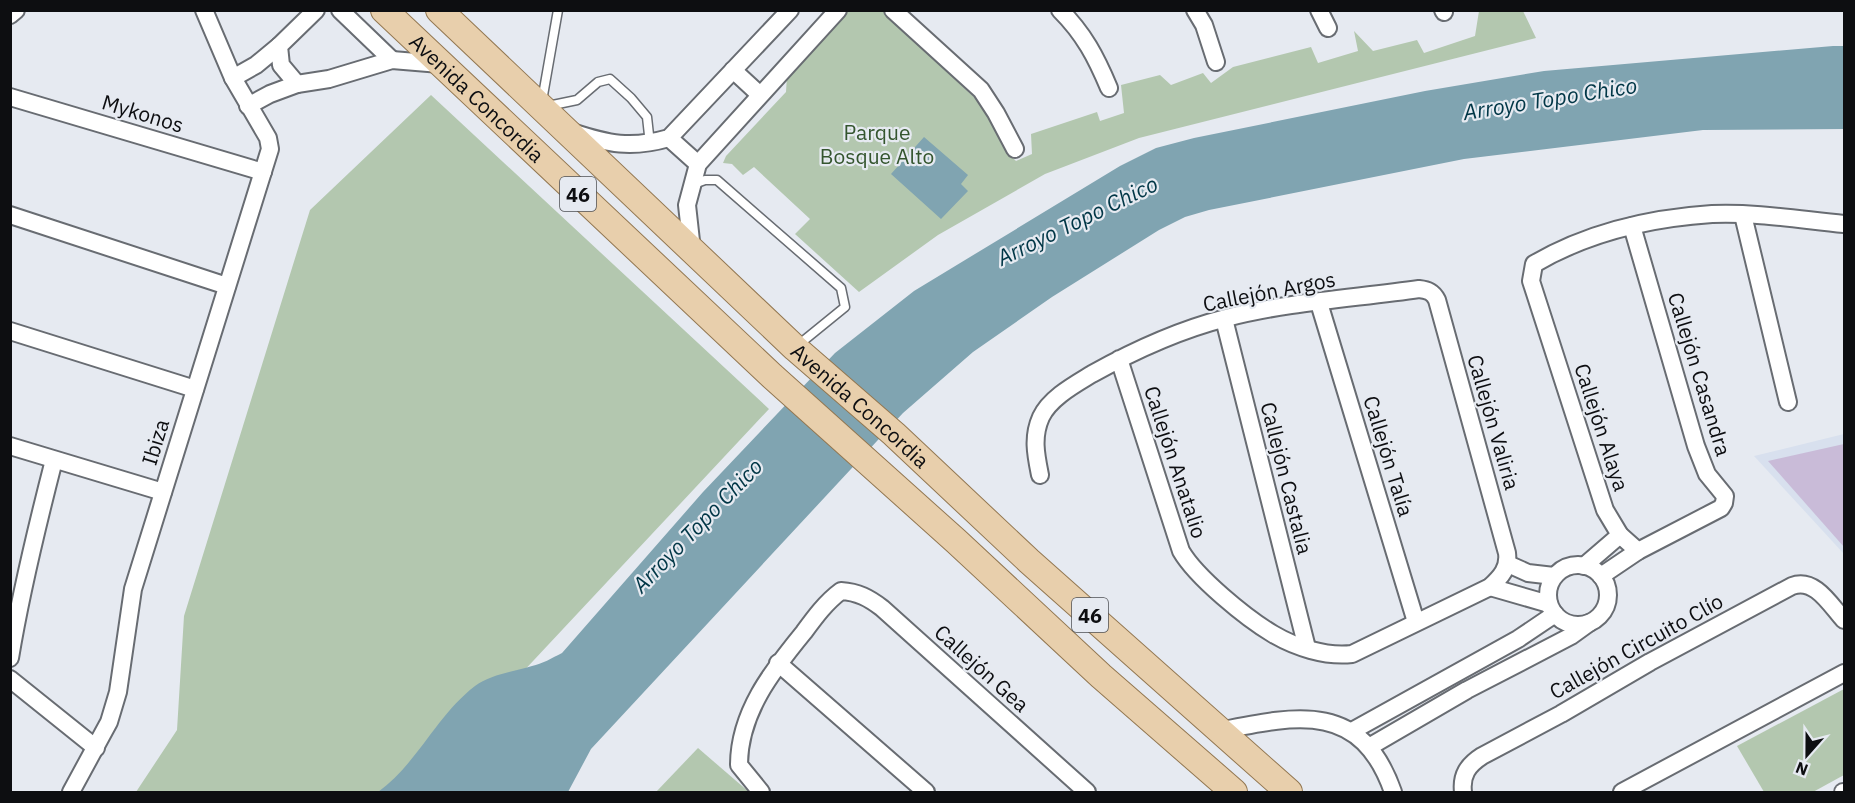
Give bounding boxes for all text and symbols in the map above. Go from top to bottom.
street label: Avenida Concordia [404,27,551,168]
water label: Arroyo Topo Chico [1460,70,1639,126]
street label: Mykonos [99,87,187,139]
park label: Parque Bosque Alto [820,118,934,170]
water label: Arroyo Topo Chico [991,168,1162,272]
road number: 46 [560,177,596,211]
street label: Callejón Argos [1200,264,1338,318]
street label: Callejón Casandra [1662,289,1738,459]
street label: Avenida Concordia [785,337,935,474]
street label: Callejón Valiria [1461,351,1527,493]
street label: Callejón Alaya [1568,360,1636,494]
street label: Callejón Anatalio [1138,382,1214,542]
street label: Callejón Talía [1357,392,1421,520]
street label: Callejón Castalia [1255,399,1319,557]
street label: Ibiza [135,416,175,468]
water label: Arroyo Topo Chico [625,452,769,599]
street label: Callejón Circuito Clío [1544,587,1728,705]
road number: 46 [1072,598,1108,632]
street label: Callejón Gea [929,618,1035,718]
north arrow [1777,725,1837,785]
text: N [1793,758,1811,780]

